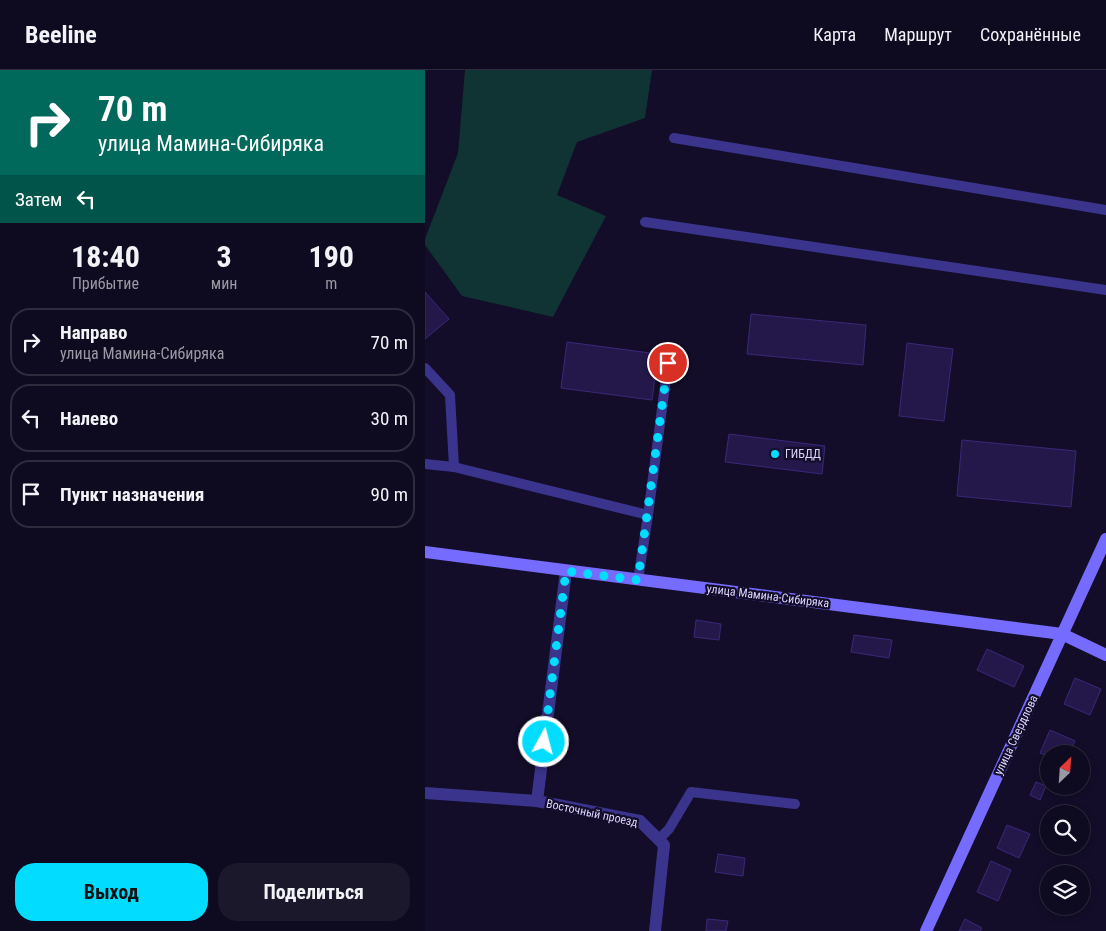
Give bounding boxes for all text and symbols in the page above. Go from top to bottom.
text: Beeline [25,21,97,49]
text: Карта [813,24,856,45]
text: Маршрут [884,24,952,45]
text: Сохранённые [980,24,1081,45]
text: 70 m [98,89,167,130]
icon: right [15,90,80,155]
text: улица Мамина-Сибиряка [98,131,324,156]
icon: left [72,185,100,213]
text: Затем [15,188,62,211]
text: 18:40 [71,239,140,274]
text: 3 [217,239,232,274]
text: 190 [308,239,354,274]
text: Прибытие [72,274,139,293]
text: мин [211,274,237,293]
text: m [325,274,337,293]
text: Направо [60,321,127,344]
icon: right [17,328,45,356]
text: 70 m [371,331,408,354]
pin [647,342,689,384]
text: улица Мамина-Сибиряка [60,344,224,363]
icon: arrive [654,349,682,377]
icon: left [17,404,45,432]
text: Налево [60,407,118,430]
text: 30 m [371,407,408,430]
place label: ГИБДД [785,447,821,461]
marker: ГИБДД [769,448,781,460]
icon: arrive [17,480,45,508]
text: Пункт назначения [60,483,204,506]
text: 90 m [371,483,408,506]
street label: улица Мамина-Сибиряка [706,582,830,610]
street label: улица Свердлова [991,693,1041,777]
position arrow [517,715,569,767]
north arrow [1040,745,1090,795]
map controls [1040,745,1090,915]
street label: Восточный проезд [545,796,640,830]
button: search [1040,805,1090,855]
button: Выход [15,863,208,921]
button: Поделиться [218,863,410,921]
button: layers [1040,865,1090,915]

